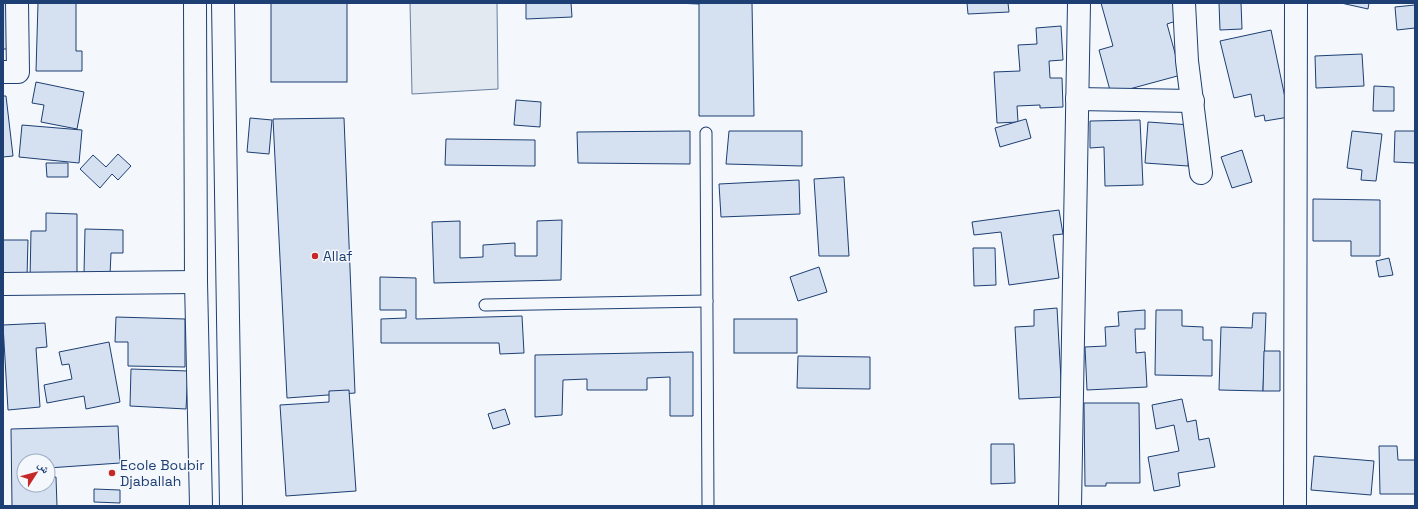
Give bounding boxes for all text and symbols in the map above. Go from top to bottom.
place label: Allaf [323,247,352,265]
marker: Allaf [310,251,320,261]
north arrow [16,453,56,493]
place label: Ecole Boubir Djaballah [120,456,204,490]
text: ش [34,458,53,477]
marker: Ecole Boubir Djaballah [107,468,117,478]

